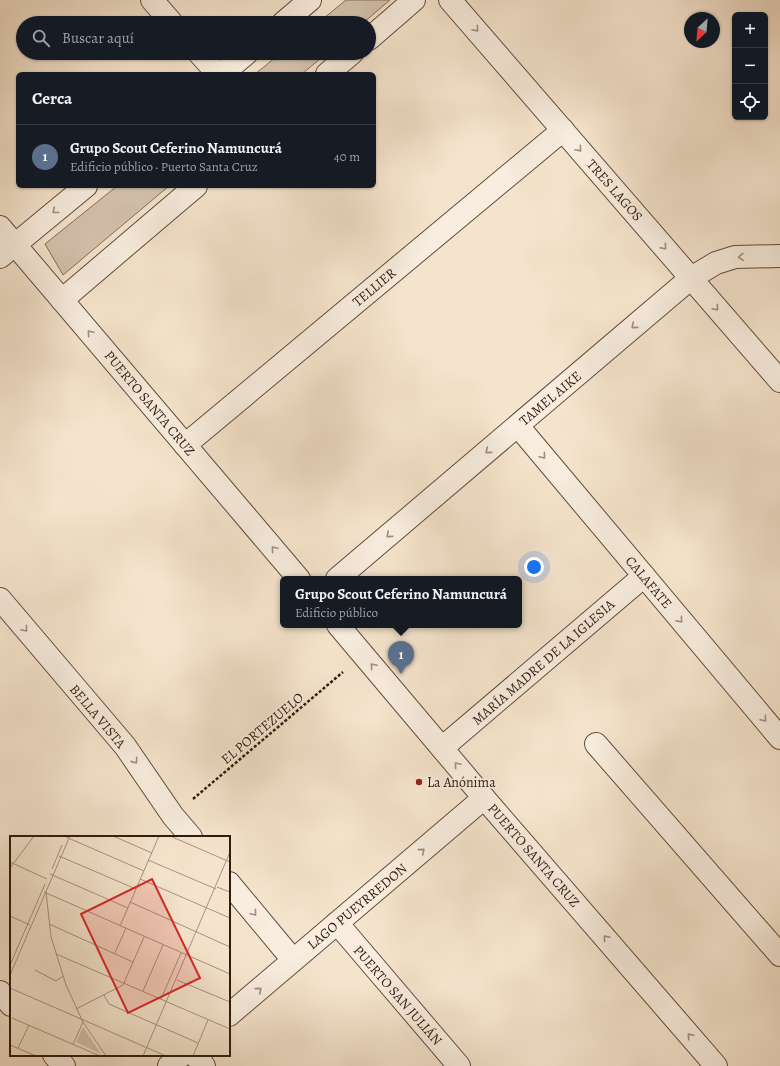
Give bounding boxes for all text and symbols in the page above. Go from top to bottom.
north arrow [684,12,720,48]
map controls [732,12,768,120]
button: + [732,12,768,48]
search box [16,16,376,60]
one-way arrow [471,25,478,32]
icon: search [30,27,52,49]
text: Buscar aquí [62,28,134,48]
button: − [732,48,768,84]
button: locate [732,84,768,120]
text: Cerca [32,87,72,110]
text: Grupo Scout Ceferino Namuncurá [70,138,282,158]
one-way arrow [575,144,582,151]
text: 1 [43,148,47,165]
text: 40 m [334,148,360,165]
street label: TRES LAGOS [582,155,647,225]
text: Edificio público · Puerto Santa Cruz [70,158,258,175]
one-way arrow [53,206,60,213]
one-way arrow [660,242,667,250]
one-way arrow [738,252,744,261]
street label: TELLIER [349,263,400,311]
one-way arrow [712,303,719,310]
one-way arrow [631,322,639,329]
one-way arrow [88,330,95,337]
street label: PUERTO SANTA CRUZ [100,347,199,460]
street label: TAMEL AIKE [515,367,585,430]
one-way arrow [485,447,492,454]
one-way arrow [538,451,545,458]
one-way arrow [386,531,393,538]
one-way arrow [271,547,278,554]
street label: CALAFATE [621,552,676,613]
your location [524,557,544,577]
popup [280,576,522,628]
text: Grupo Scout Ceferino Namuncurá [295,584,507,604]
street label: MARÍA MADRE DE LA IGLESIA [468,595,619,730]
text: Edificio público [295,604,378,621]
one-way arrow [676,615,683,622]
one-way arrow [21,624,28,631]
pin: 1 [388,641,414,674]
one-way arrow [370,663,377,671]
street label: BELLA VISTA [65,680,131,753]
street label: EL PORTEZUELO [217,688,308,769]
one-way arrow [760,714,767,722]
one-way arrow [130,757,138,764]
one-way arrow [454,762,461,770]
place label: La Anónima [427,773,496,792]
marker: La Anónima [414,777,424,787]
street label: PUERTO SANTA CRUZ [483,799,584,911]
inset map [10,836,230,1056]
one-way arrow [417,849,424,856]
street label: LAGO PUEYRREDON [303,859,411,954]
one-way arrow [249,908,256,916]
one-way arrow [603,935,610,943]
street label: PUERTO SAN JULIÁN [349,941,446,1049]
one-way arrow [254,987,261,994]
one-way arrow [688,1034,695,1041]

